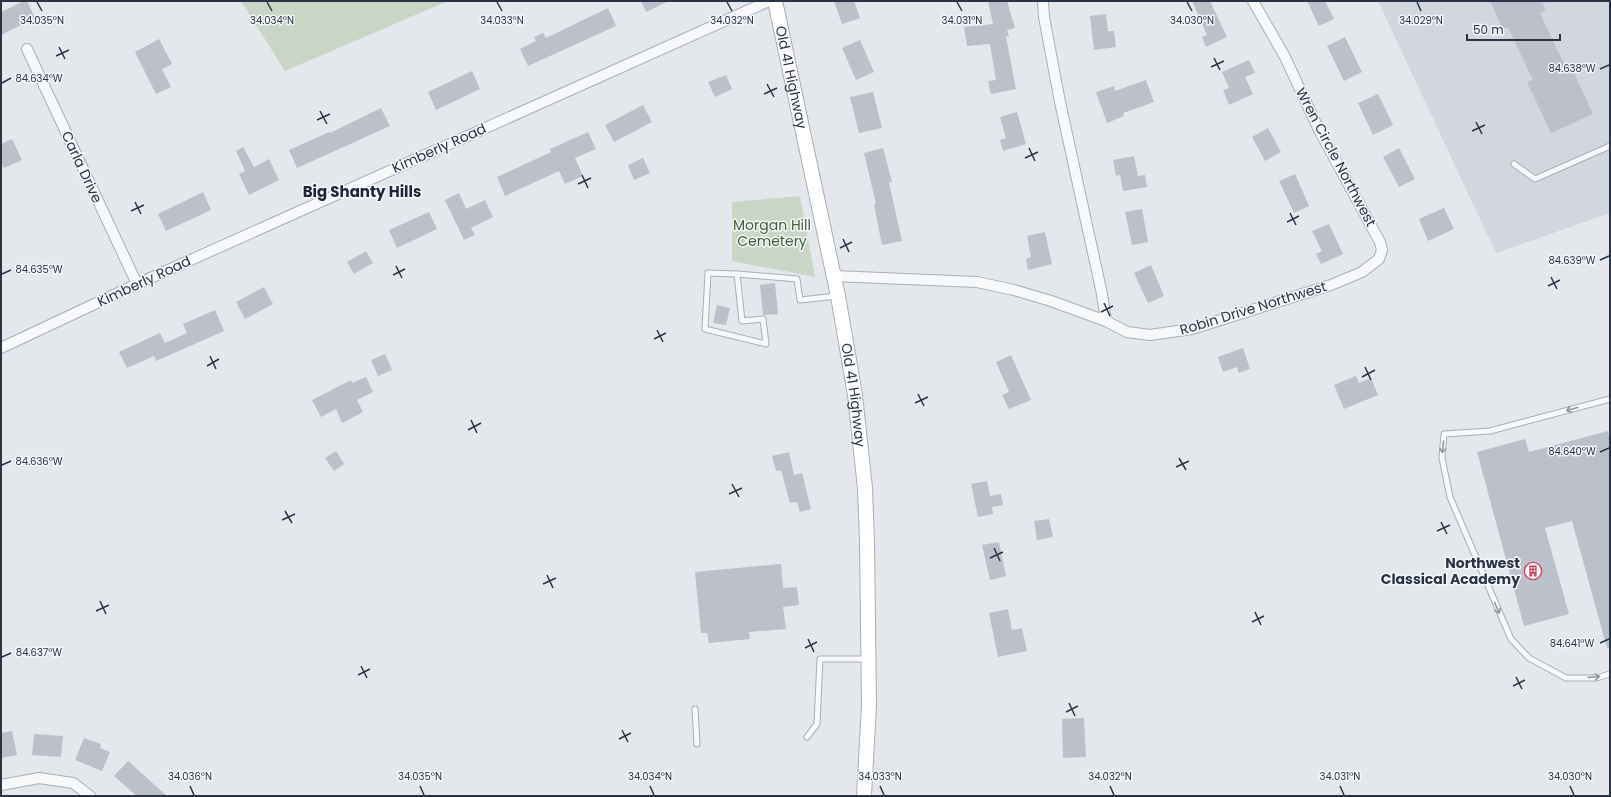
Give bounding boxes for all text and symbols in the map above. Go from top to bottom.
text: 34.035°N [20,13,64,28]
text: 34.034°N [250,13,294,28]
text: 34.033°N [480,13,524,28]
text: 34.032°N [710,13,754,28]
text: 34.031°N [942,13,982,28]
text: 34.030°N [1170,13,1214,28]
text: 34.029°N [1399,13,1443,28]
scale bar [1467,16,1560,42]
text: 50 m [1473,21,1504,38]
street label: Old 41 Highway [771,24,812,131]
text: 84.638°W [1548,61,1596,76]
text: 84.634°W [15,71,63,86]
street label: Wren Circle Northwest [1291,84,1381,230]
street label: Kimberly Road [389,118,489,178]
street label: Carla Drive [57,128,108,207]
district label: Big Shanty Hills [303,181,421,202]
park label: Morgan Hill Cemetery [733,215,811,251]
street label: Kimberly Road [94,251,194,311]
text: 84.639°W [1548,253,1596,268]
text: 84.635°W [15,262,63,277]
street label: Robin Drive Northwest [1177,276,1329,340]
street label: Old 41 Highway [836,341,871,448]
one-way arrow [1566,406,1579,413]
one-way arrow [1439,440,1446,453]
text: 84.640°W [1548,444,1596,459]
text: 84.636°W [15,454,63,469]
place label: Northwest Classical Academy [1381,553,1520,589]
building icon: Northwest Classical Academy [1523,561,1543,581]
one-way arrow [1494,601,1501,613]
text: 84.641°W [1550,636,1594,651]
text: 84.637°W [16,645,62,660]
one-way arrow [1587,674,1600,681]
text: 34.036°N [168,769,212,784]
text: 34.035°N [398,769,442,784]
text: 34.034°N [628,769,672,784]
text: 34.033°N [858,769,902,784]
text: 34.032°N [1088,769,1132,784]
text: 34.031°N [1320,769,1360,784]
text: 34.030°N [1548,769,1592,784]

